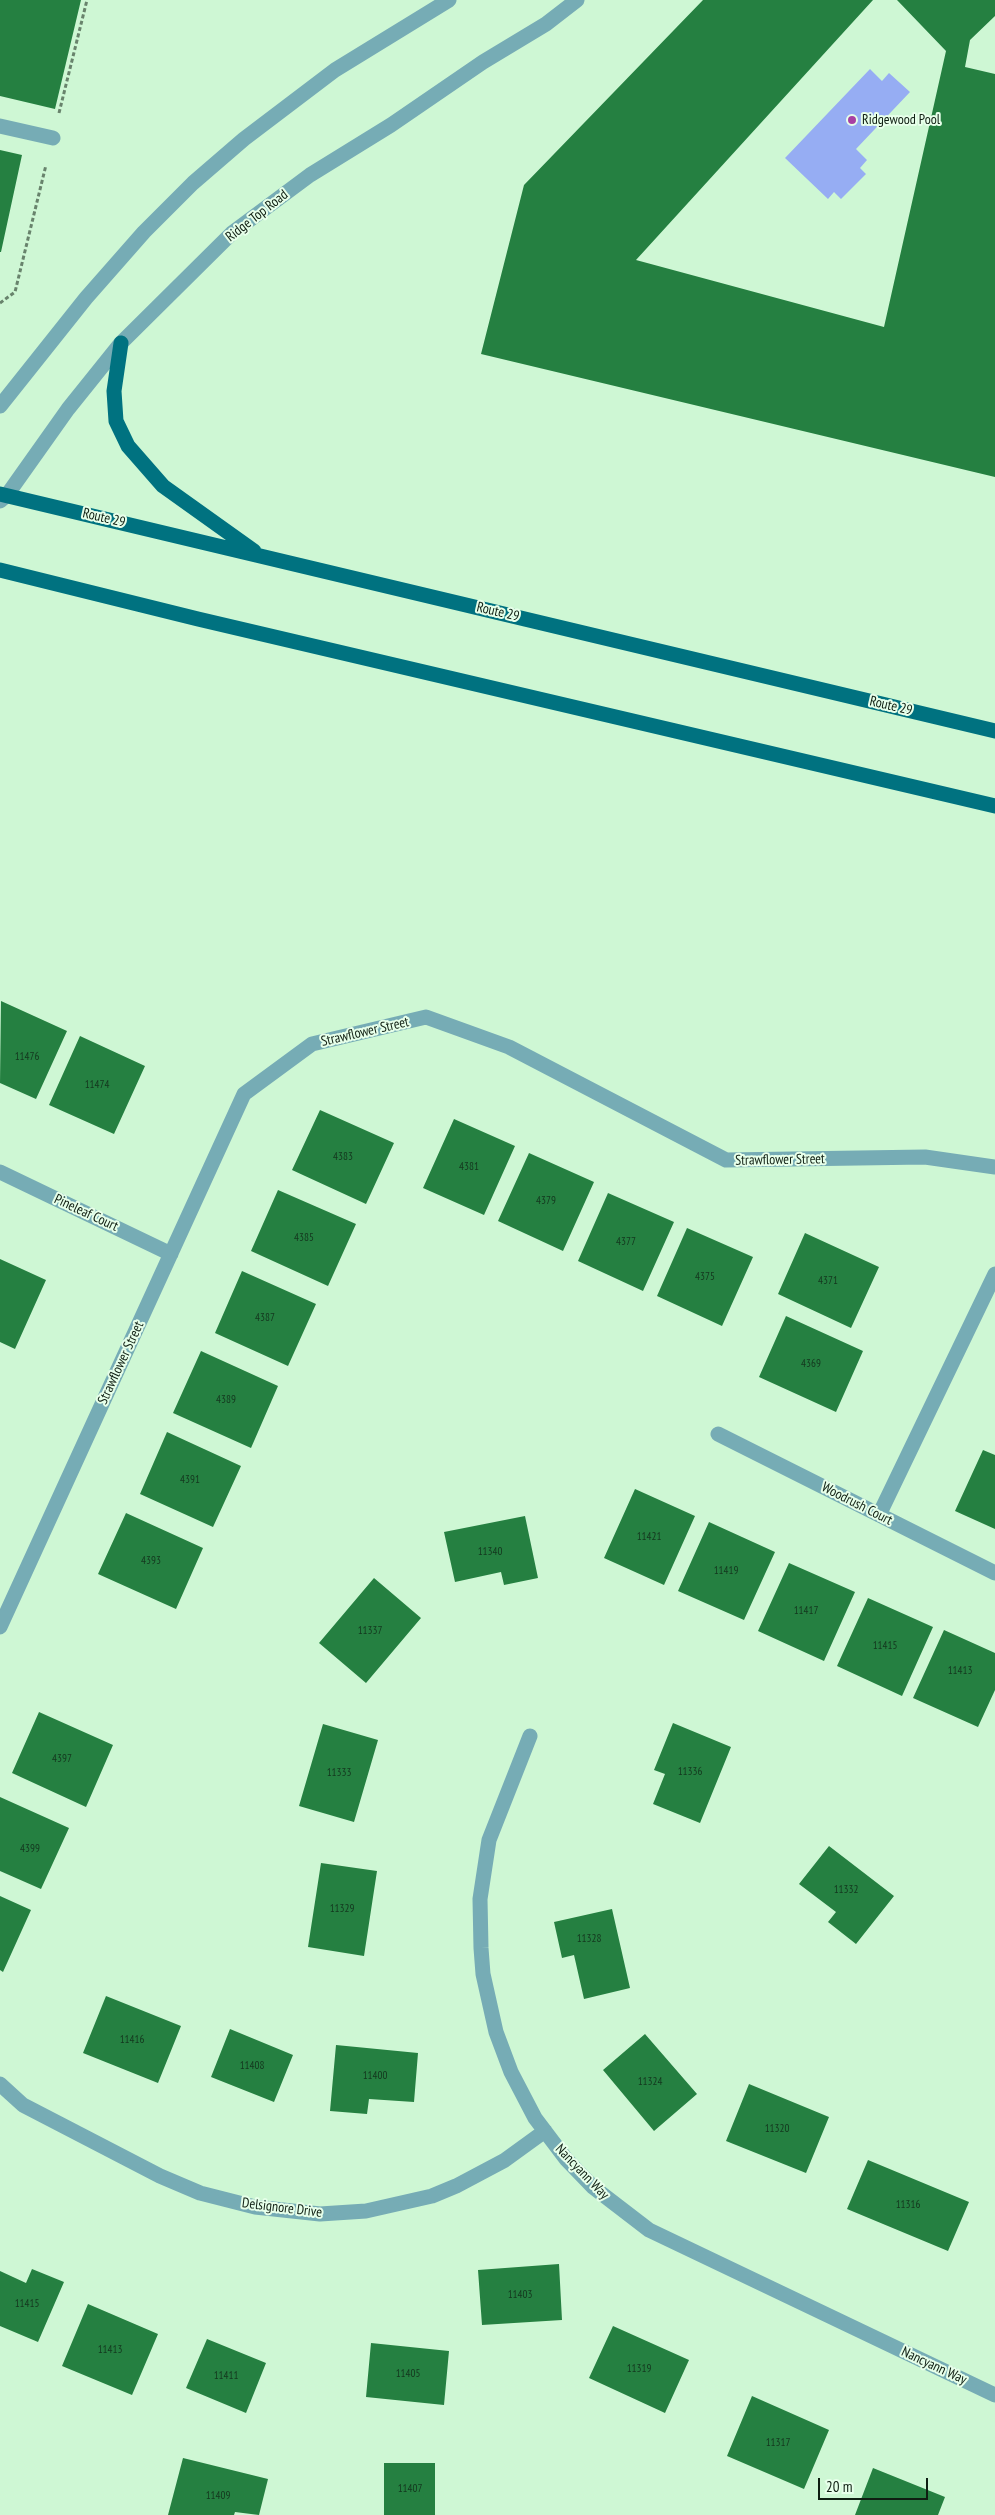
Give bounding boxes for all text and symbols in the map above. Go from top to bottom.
place label: Ridgewood Pool [862,112,940,128]
marker: Ridgewood Pool [846,114,858,126]
street label: Ridge Top Road [223,186,291,246]
street label: Route 29 [81,505,127,531]
street label: Route 29 [475,599,521,625]
street label: Route 29 [868,693,914,719]
street label: Strawflower Street [319,1014,411,1050]
house number: 11476 [15,1050,39,1064]
house number: 11474 [85,1078,109,1092]
house number: 4383 [333,1150,353,1164]
street label: Strawflower Street [735,1151,825,1169]
house number: 4381 [459,1160,479,1174]
street label: Pineleaf Court [51,1191,121,1235]
house number: 4379 [536,1194,556,1208]
house number: 4385 [294,1231,314,1245]
house number: 4377 [616,1235,636,1249]
house number: 4375 [695,1270,715,1284]
house number: 4371 [818,1274,838,1288]
house number: 4387 [255,1311,275,1325]
street label: Strawflower Street [94,1319,148,1407]
house number: 4369 [801,1357,821,1371]
house number: 4389 [216,1393,236,1407]
house number: 4391 [180,1473,200,1487]
street label: Woodrush Court [819,1479,895,1529]
house number: 11421 [637,1530,661,1544]
house number: 11340 [478,1545,502,1559]
house number: 4393 [141,1554,161,1568]
house number: 11419 [714,1564,738,1578]
house number: 11417 [794,1604,818,1618]
house number: 11337 [358,1624,382,1638]
house number: 11415 [873,1639,897,1653]
house number: 11413 [948,1664,972,1678]
house number: 4397 [52,1752,72,1766]
house number: 11336 [678,1765,702,1779]
house number: 11333 [327,1766,351,1780]
house number: 4399 [20,1842,40,1856]
house number: 11332 [834,1883,858,1897]
house number: 11329 [330,1902,354,1916]
house number: 11328 [577,1932,601,1946]
house number: 11416 [120,2033,144,2047]
house number: 11408 [240,2059,264,2073]
house number: 11400 [363,2069,387,2083]
house number: 11324 [638,2075,662,2089]
house number: 11320 [765,2122,789,2136]
street label: Nancyann Way [552,2141,612,2203]
street label: Delsignore Drive [241,2195,323,2221]
house number: 11316 [896,2198,920,2212]
house number: 11403 [508,2288,532,2302]
house number: 11415 [15,2297,39,2311]
house number: 11413 [98,2343,122,2357]
street label: Nancyann Way [899,2344,969,2388]
house number: 11319 [627,2362,651,2376]
house number: 11405 [396,2367,420,2381]
house number: 11411 [214,2369,238,2383]
house number: 11317 [766,2436,790,2450]
scale bar [820,2468,930,2500]
text: 20 m [826,2477,852,2496]
house number: 11407 [398,2482,422,2496]
house number: 11409 [206,2489,230,2503]

